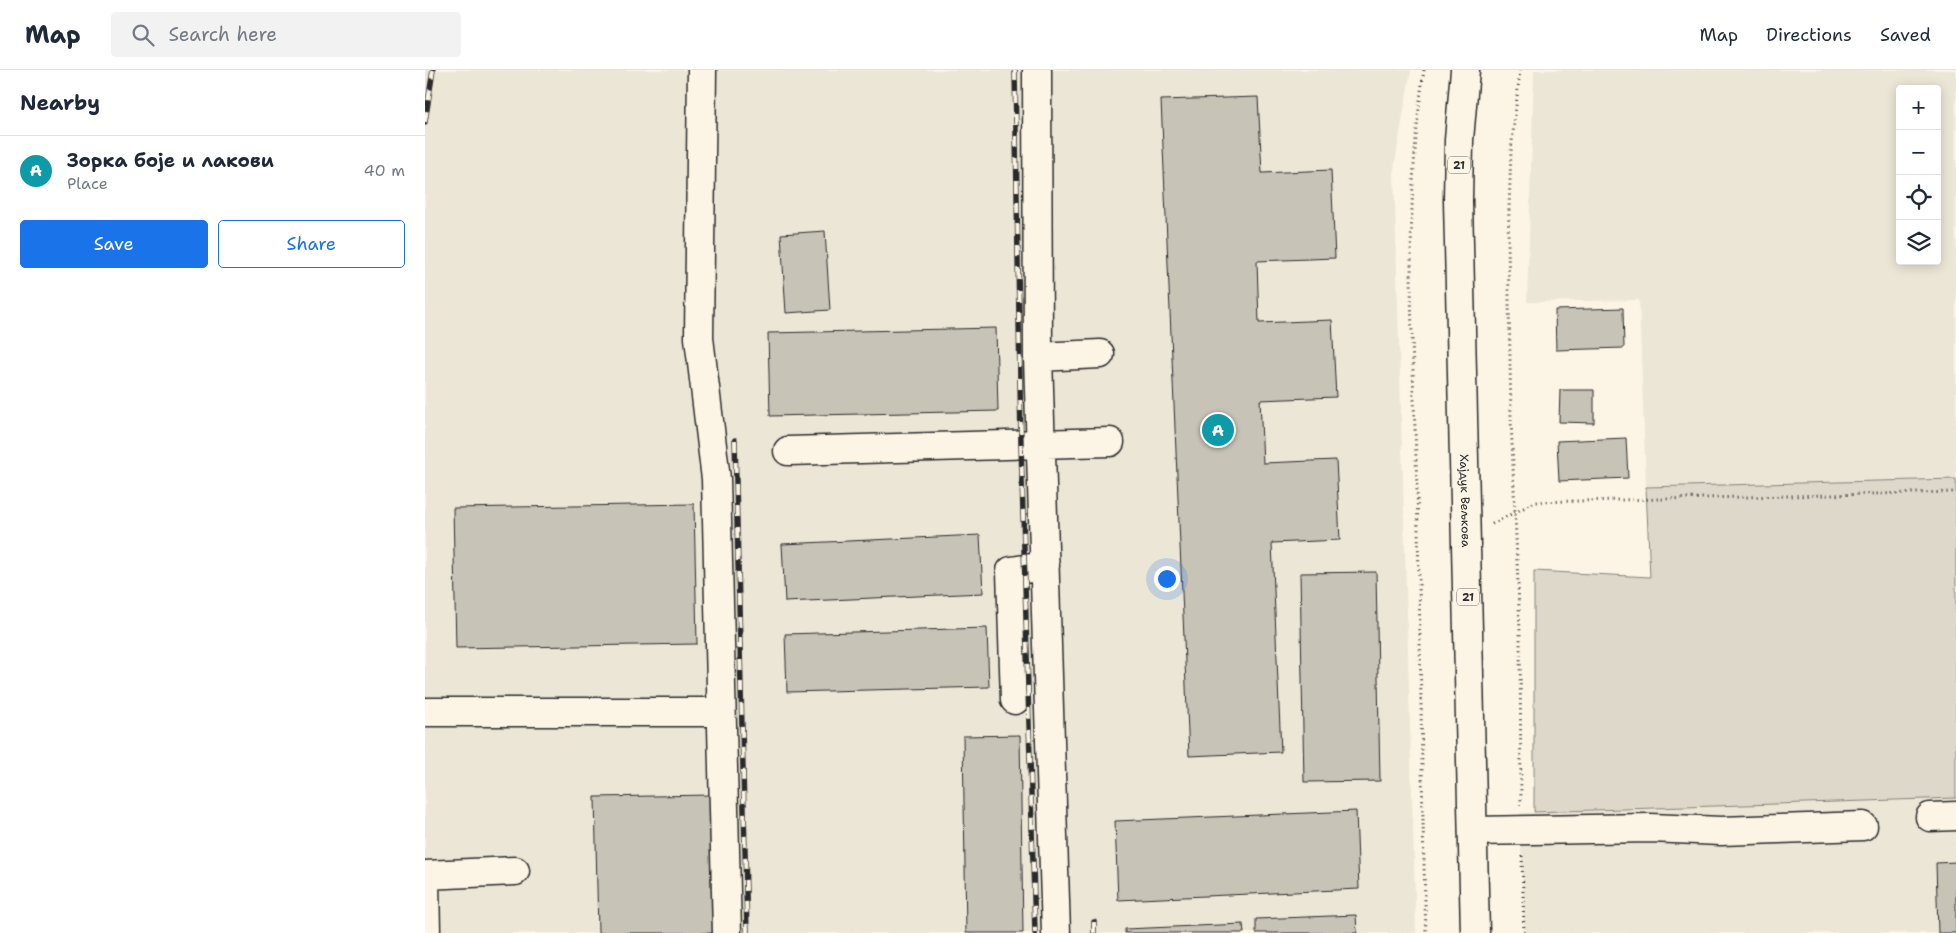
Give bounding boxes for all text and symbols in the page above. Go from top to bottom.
search box [111,12,461,57]
text: Map [25,19,81,51]
icon: search [129,21,157,49]
text: Search here [169,22,277,47]
text: Map [1700,23,1738,47]
text: Directions [1766,23,1852,47]
text: Saved [1880,23,1931,47]
map controls [1896,85,1941,265]
button: + [1896,85,1941,130]
text: Nearby [20,89,100,117]
button: − [1896,130,1941,175]
text: Зорка боје и лакови [67,148,274,173]
road number: 21 [1448,156,1470,174]
text: A [30,160,42,181]
text: 40 m [363,160,405,181]
text: Place [67,173,108,194]
button: locate [1896,175,1941,220]
button: Save [20,220,208,268]
button: Share [218,220,405,268]
button: layers [1896,220,1941,265]
pin: A [1202,411,1234,449]
street label: Хајдук Вељкова [1456,454,1474,548]
your location [1154,566,1180,592]
road number: 21 [1457,588,1479,606]

